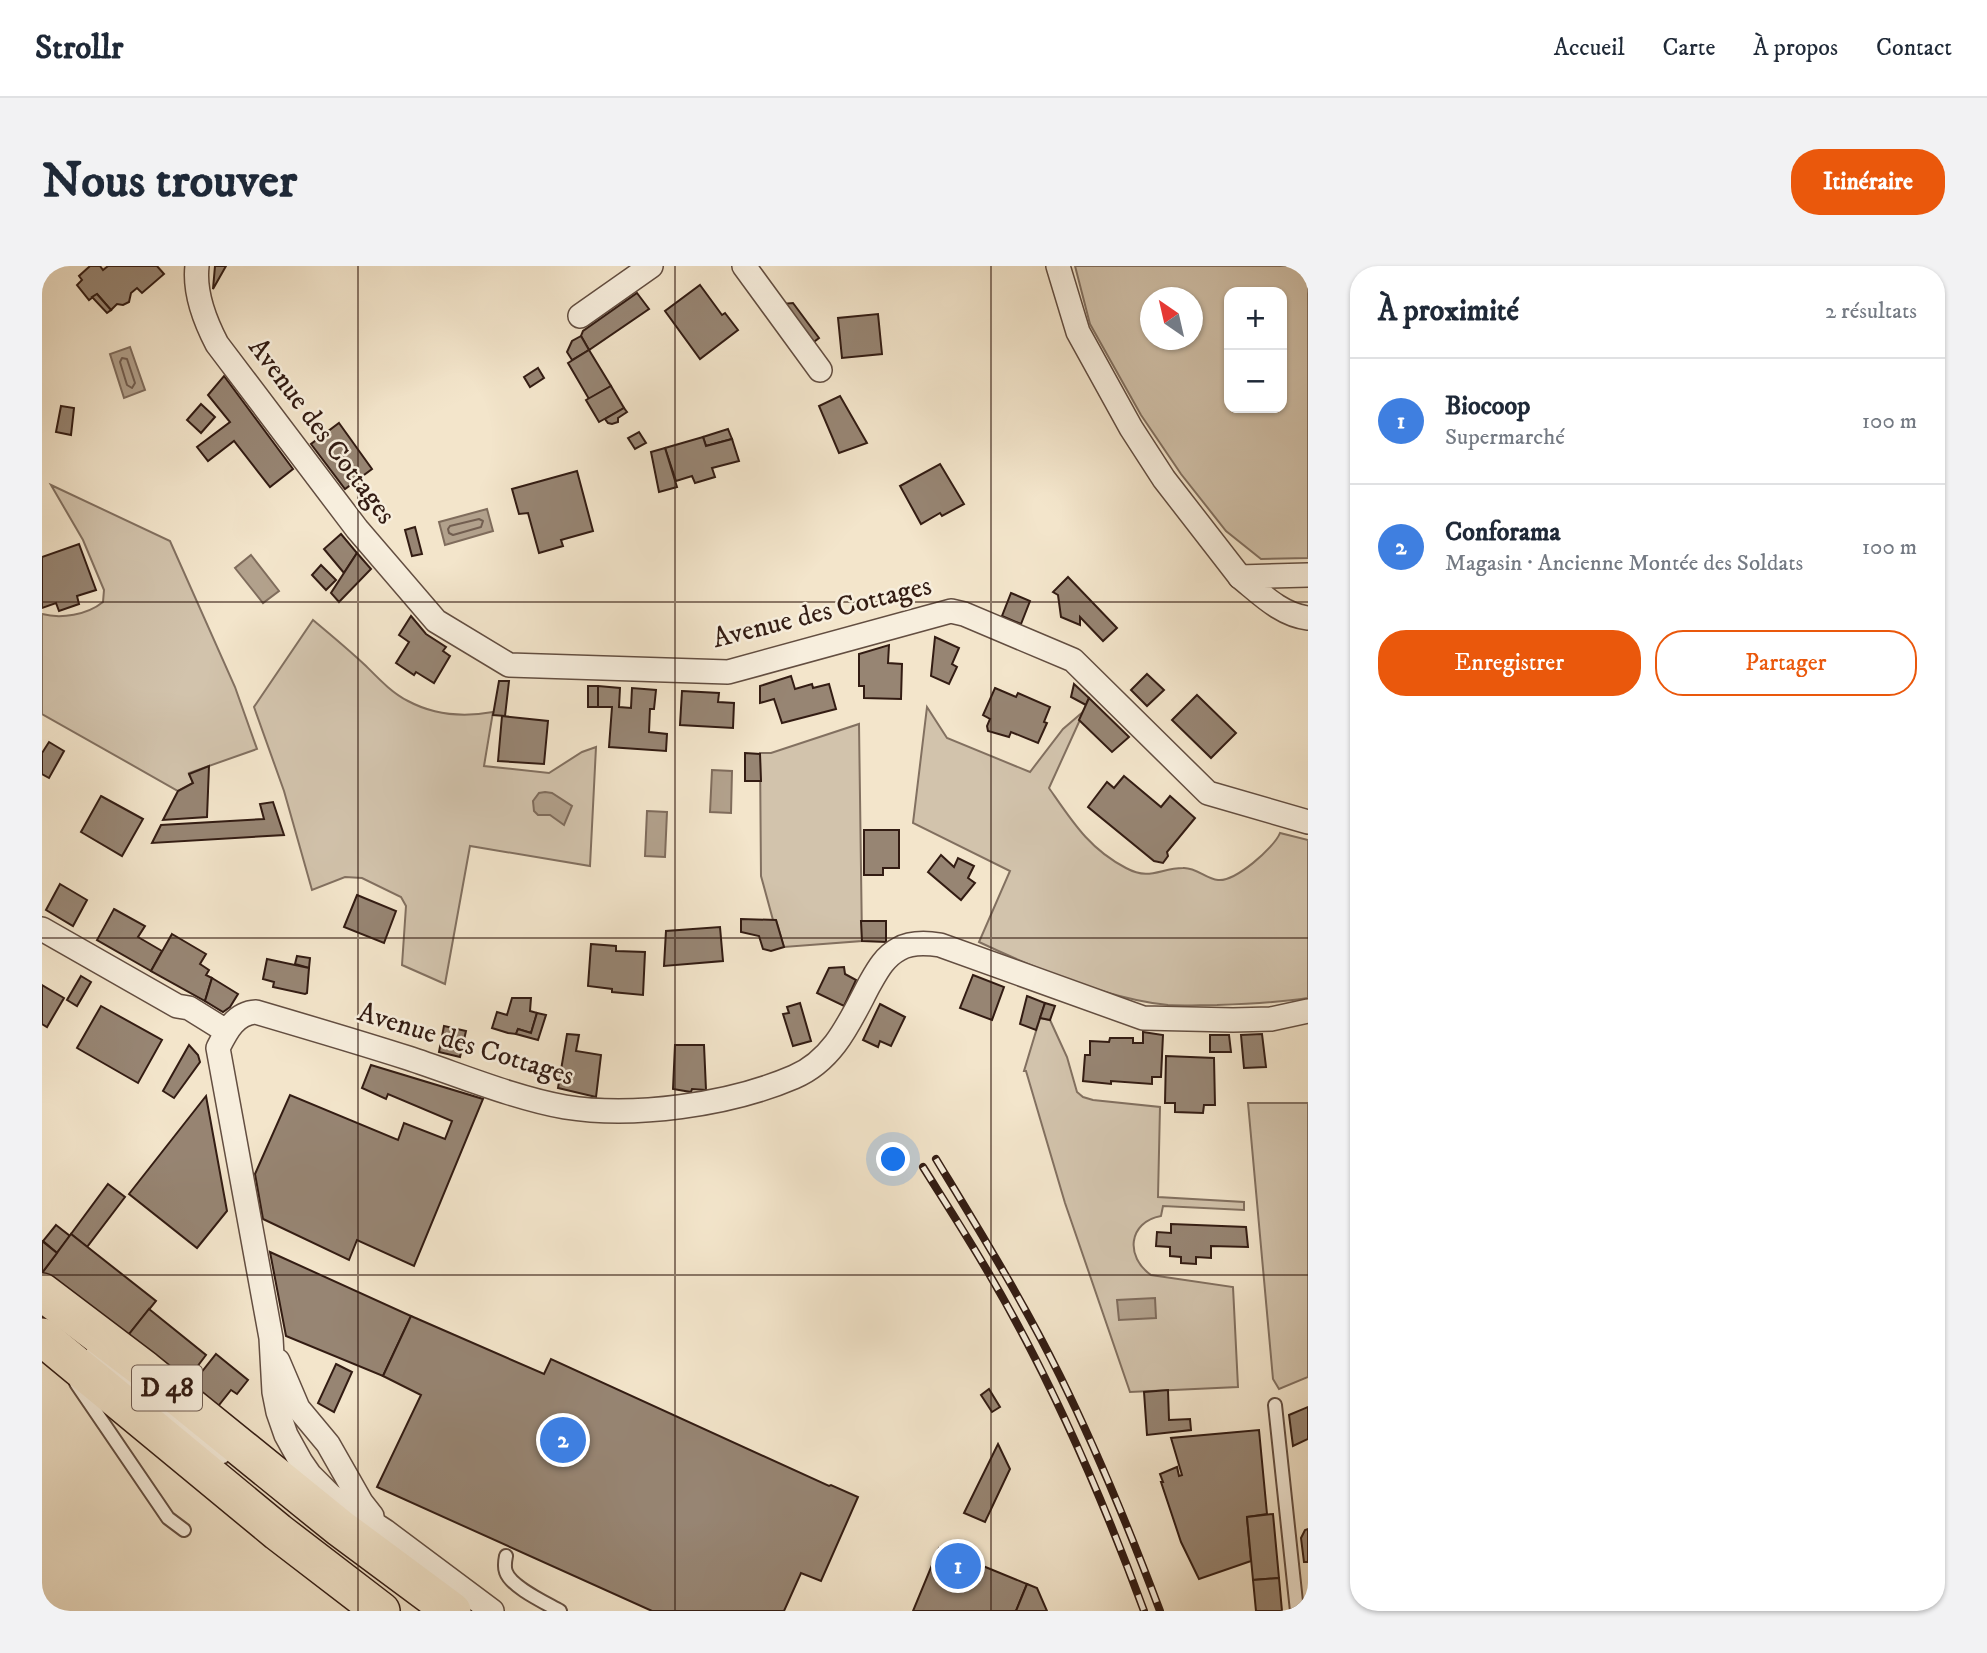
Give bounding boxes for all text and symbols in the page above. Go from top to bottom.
text: Strollr [35,28,123,69]
text: Accueil [1554,33,1625,63]
text: Carte [1663,33,1715,63]
text: À propos [1753,33,1838,63]
text: Contact [1876,33,1952,63]
button: Itinéraire [1791,149,1945,215]
text: Nous trouver [42,151,297,213]
north arrow [1140,287,1203,350]
map controls [1224,287,1287,413]
button: + [1224,287,1287,350]
text: À proximité [1378,293,1519,330]
text: 2 résultats [1825,297,1917,326]
street label: Avenue des Cottages [241,331,403,531]
button: − [1224,350,1287,413]
text: Biocoop [1445,390,1530,423]
text: 1 [1397,407,1405,436]
text: 100 m [1862,407,1917,436]
text: Supermarché [1445,423,1565,452]
text: Conforama [1445,516,1561,549]
text: 2 [1395,533,1407,562]
text: 100 m [1862,533,1917,562]
text: Magasin · Ancienne Montée des Soldats [1445,549,1803,578]
street label: Avenue des Cottages [709,568,935,656]
button: Enregistrer [1378,630,1641,696]
button: Partager [1655,630,1917,696]
street label: Avenue des Cottages [354,994,578,1094]
your location [876,1142,910,1176]
road number: D 48 [132,1366,202,1410]
pin: 2 [540,1414,586,1466]
pin: 1 [935,1540,981,1592]

